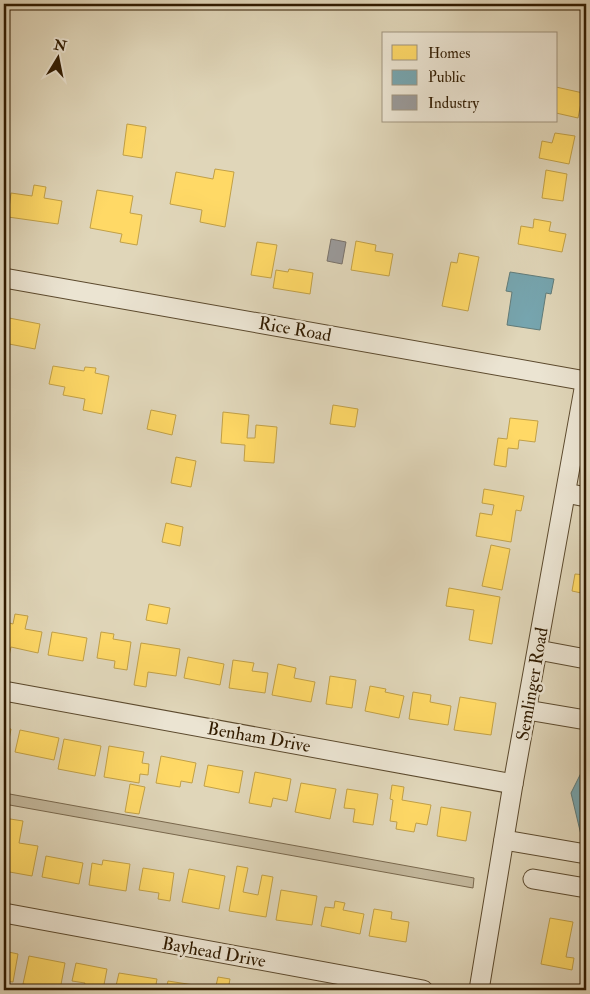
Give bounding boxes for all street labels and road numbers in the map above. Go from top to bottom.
street label: Rice Road [257,312,333,347]
street label: Semlinger Road [511,625,554,743]
street label: Benham Drive [206,717,313,758]
street label: Bayhead Drive [160,932,268,973]

